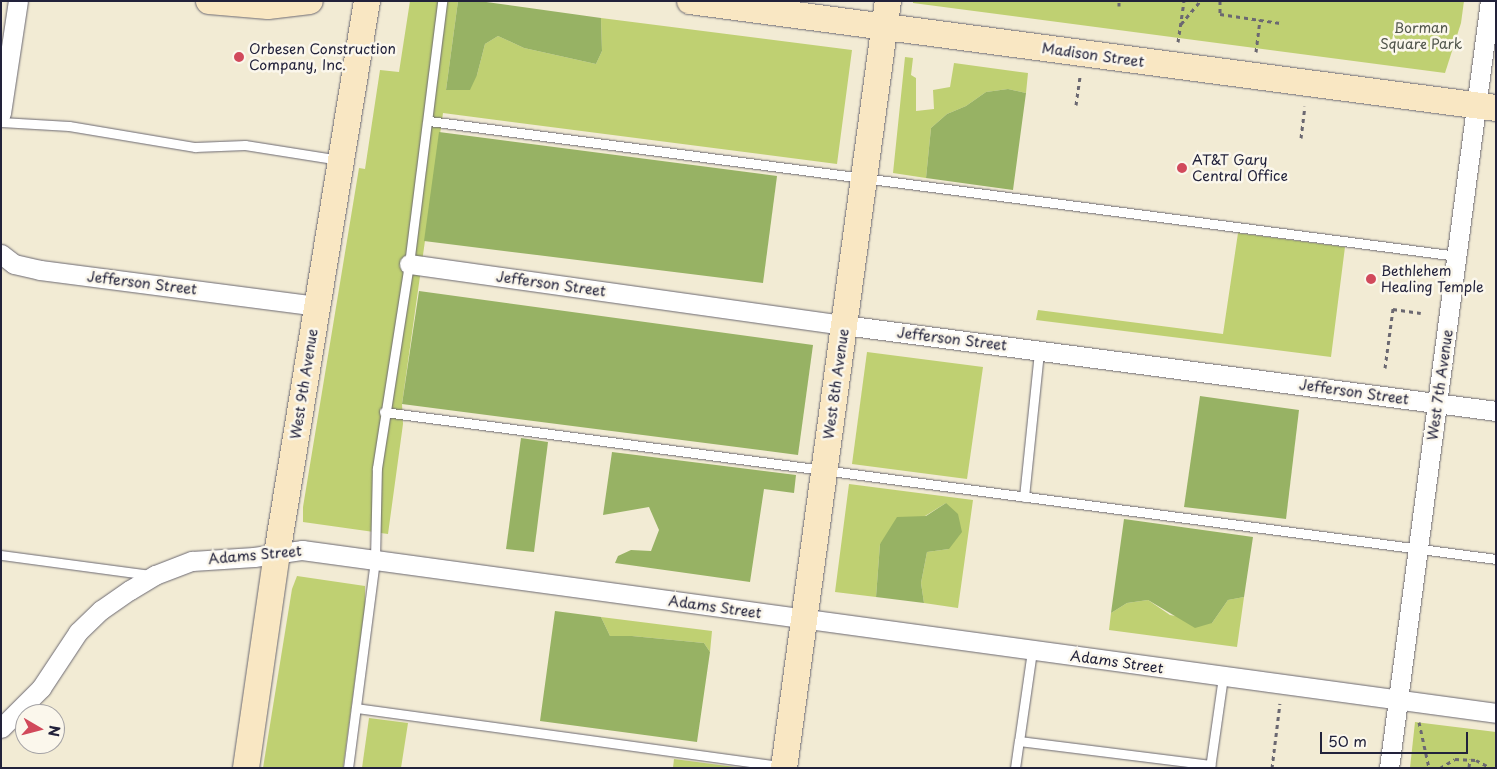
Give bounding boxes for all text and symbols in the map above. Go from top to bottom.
park label: Borman Square Park [1379,20,1463,52]
street label: Madison Street [1041,40,1145,70]
place label: Orbesen Construction Company, Inc. [249,41,396,74]
marker: Orbesen Construction Company, Inc. [233,51,245,63]
place label: AT&T Gary Central Office [1192,152,1288,184]
marker: AT&T Gary Central Office [1176,162,1188,174]
place label: Bethlehem Healing Temple [1381,263,1484,296]
street label: Jefferson Street [87,268,197,298]
street label: Jefferson Street [495,268,607,300]
marker: Bethlehem Healing Temple [1365,273,1377,285]
street label: Jefferson Street [897,324,1007,354]
street label: West 9th Avenue [287,327,321,441]
street label: West 8th Avenue [820,327,852,441]
street label: West 7th Avenue [1424,329,1456,441]
street label: Jefferson Street [1298,376,1410,408]
street label: Adams Street [208,543,302,567]
street label: Adams Street [667,592,763,622]
street label: Adams Street [1069,647,1165,677]
north arrow [15,704,65,754]
scale bar [1322,722,1470,754]
text: N [43,724,66,738]
text: 50 m [1328,729,1367,752]

